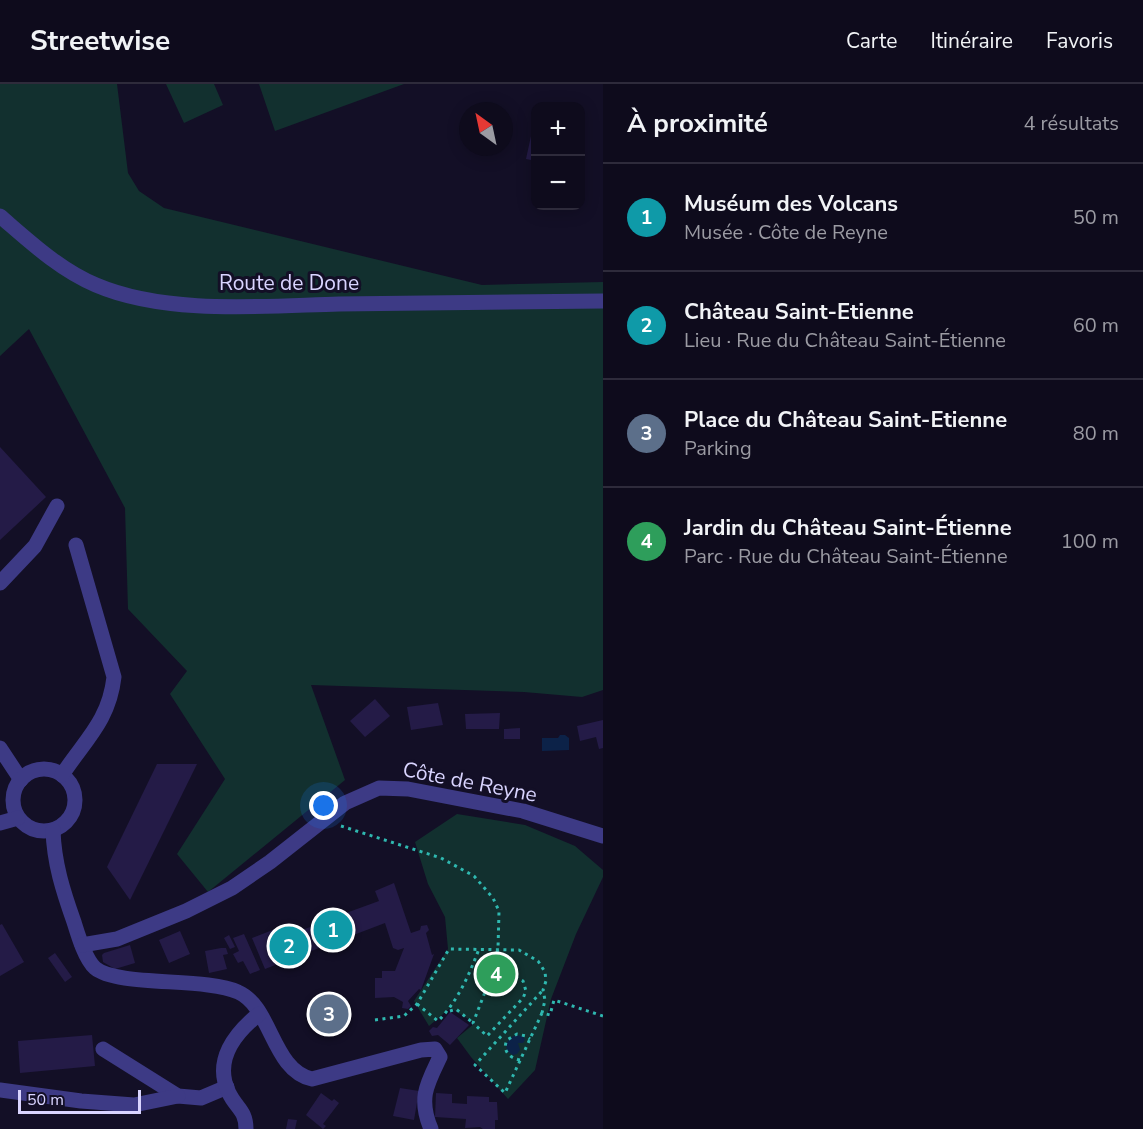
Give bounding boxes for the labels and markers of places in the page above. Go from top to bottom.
pin: 1 [314,908,352,952]
pin: 2 [270,924,308,968]
pin: 4 [476,952,516,996]
pin: 3 [310,992,348,1036]

